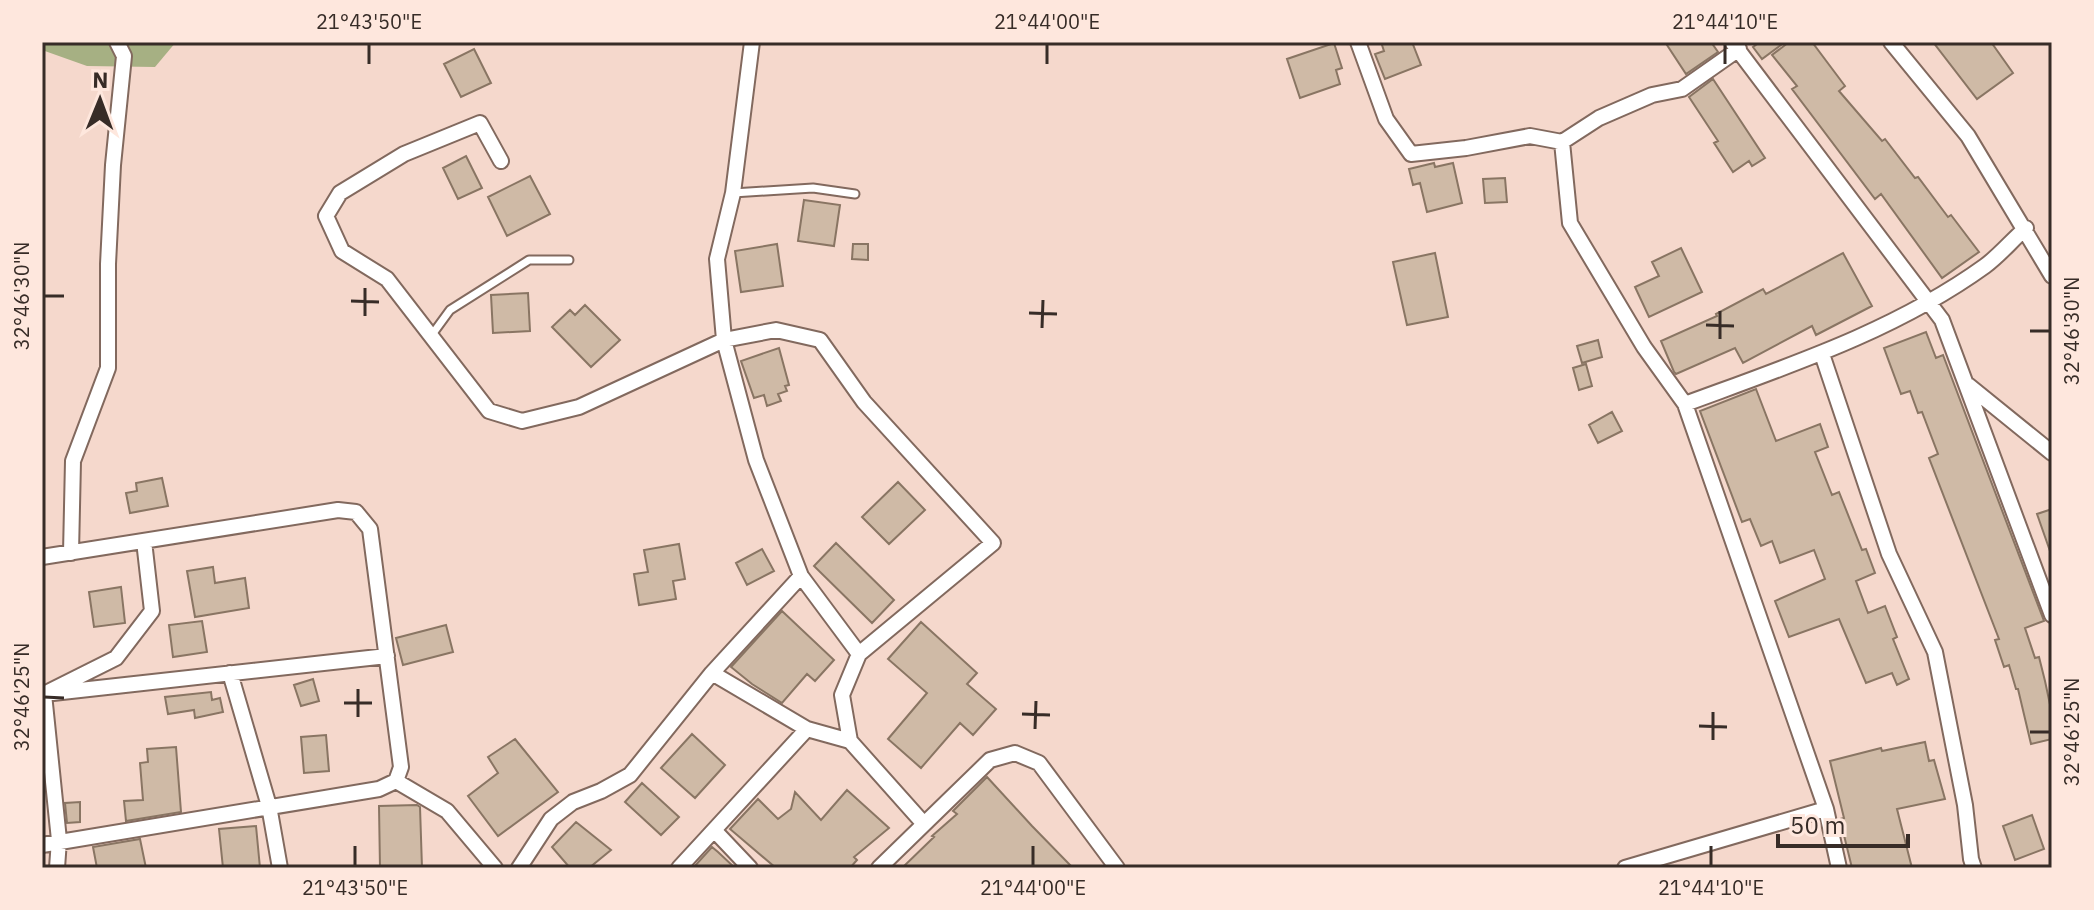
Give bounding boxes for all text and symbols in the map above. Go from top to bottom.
text: 21°43'50"E [316,8,422,35]
text: 21°44'00"E [994,8,1100,35]
text: 21°44'10"E [1672,8,1778,35]
north arrow [60,60,140,140]
text: N [92,65,109,94]
text: 32°46'30"N [8,242,35,350]
text: 32°46'30"N [2058,277,2085,385]
text: 32°46'25"N [8,643,35,751]
text: 32°46'25"N [2058,678,2085,786]
scale bar [1778,798,1908,848]
text: 50 m [1790,809,1845,841]
text: 21°43'50"E [302,874,408,901]
text: 21°44'00"E [980,874,1086,901]
text: 21°44'10"E [1658,874,1764,901]

